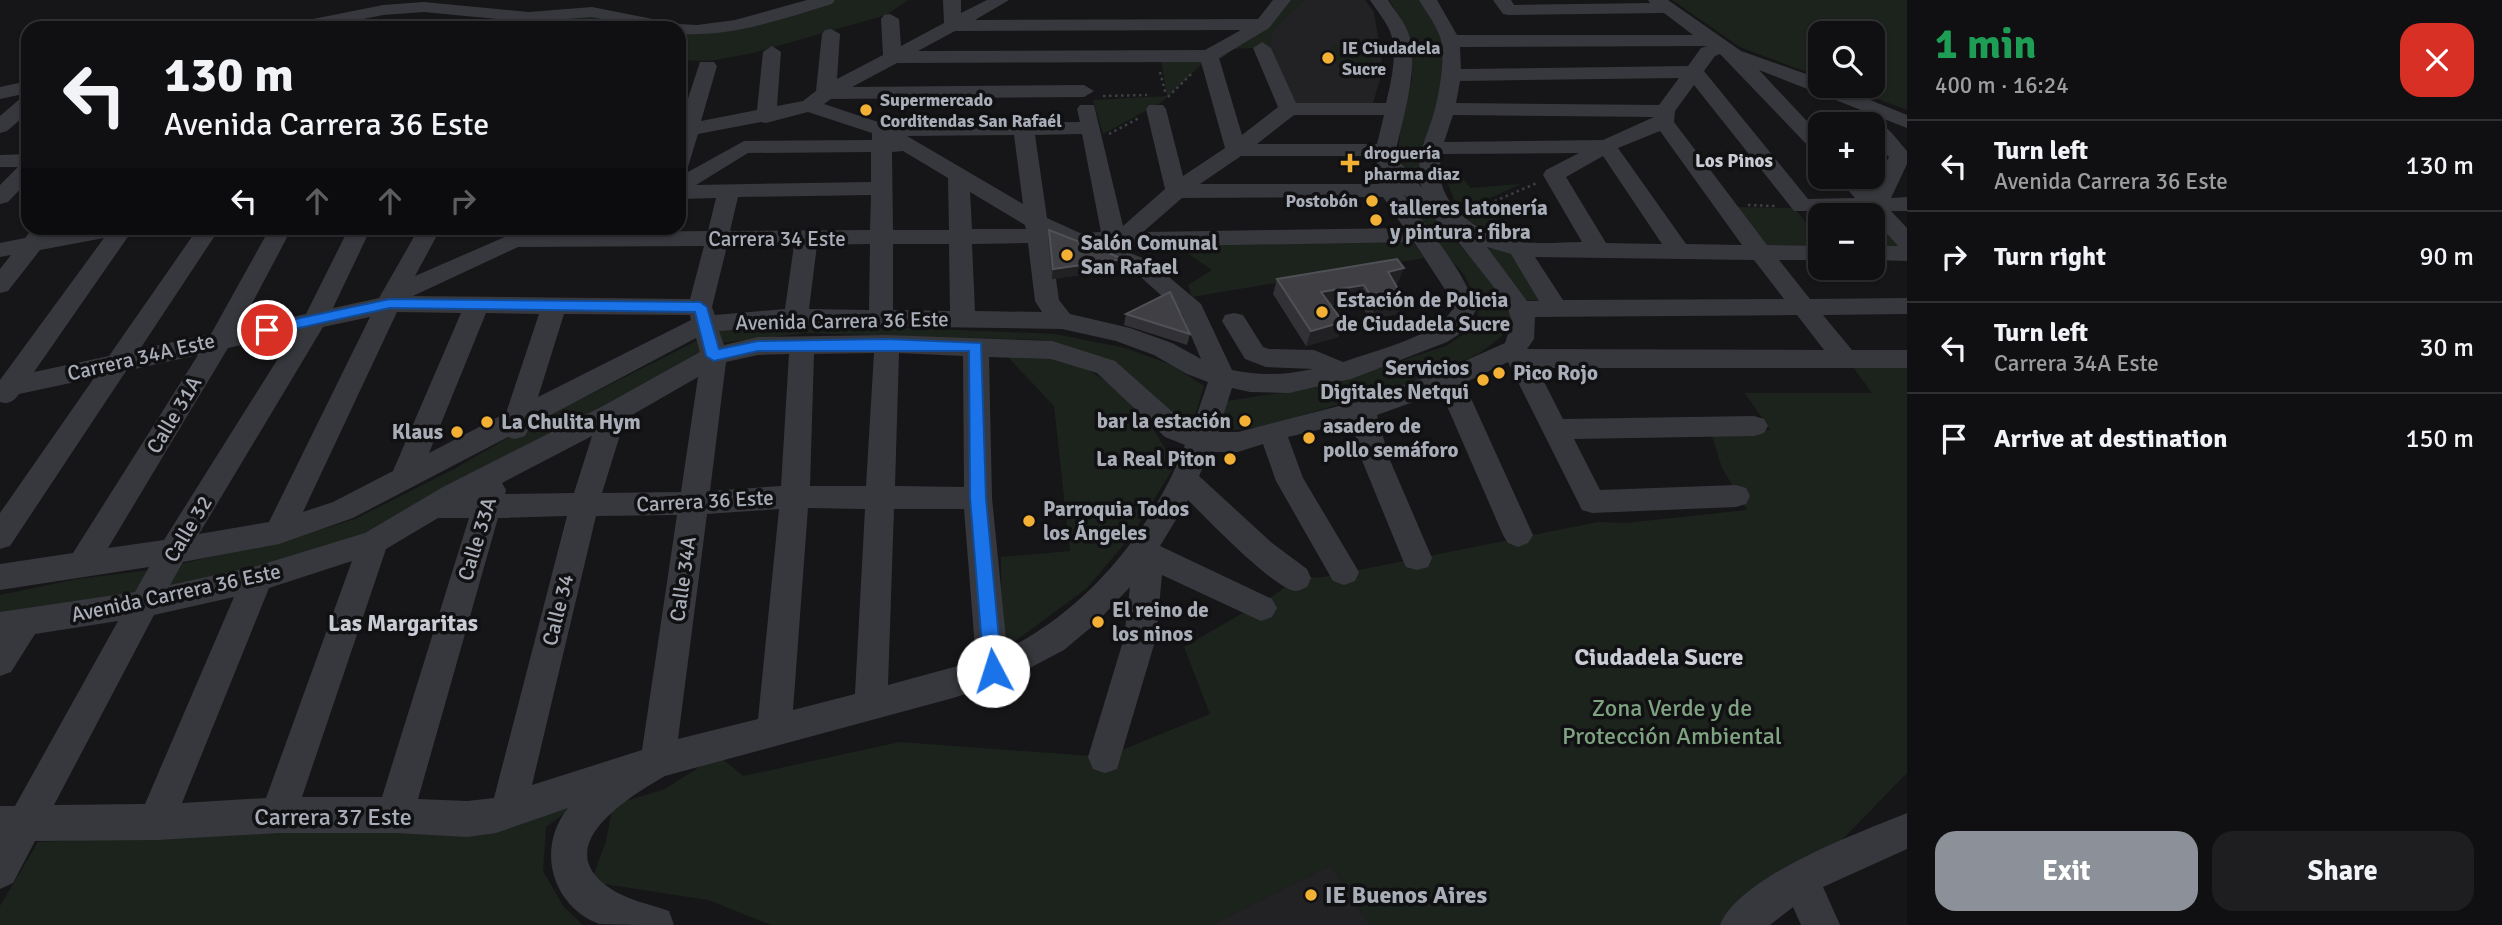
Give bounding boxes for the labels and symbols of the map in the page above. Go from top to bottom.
place label: IE Ciudadela Sucre [1342,37,1441,80]
marker: IE Ciudadela Sucre [1320,50,1336,66]
place label: Supermercado Corditendas San Rafaél [880,89,1062,132]
marker: Supermercado Corditendas San Rafaél [858,102,874,118]
place label: droguería pharma diaz [1364,142,1460,185]
district label: Los Pinos [1695,149,1773,173]
marker: droguería pharma diaz [1342,155,1358,171]
place label: Postobón [1286,190,1358,212]
marker: Postobón [1364,193,1380,209]
place label: talleres latonería y pintura : fibra [1389,195,1548,245]
marker: talleres latonería y pintura : fibra [1368,212,1384,228]
street label: Carrera 34 Este [708,226,846,252]
place label: Salón Comunal San Rafael [1081,230,1218,280]
marker: Salón Comunal San Rafael [1059,247,1075,263]
place label: Estación de Policia de Ciudadela Sucre [1336,287,1510,337]
pin [237,300,297,360]
marker: Estación de Policia de Ciudadela Sucre [1314,304,1330,320]
street label: Avenida Carrera 36 Este [735,306,949,336]
street label: Carrera 34A Este [65,327,217,387]
place label: Servicios Digitales Netqui [1320,355,1469,405]
place label: Pico Rojo [1513,360,1598,386]
marker: Pico Rojo [1491,365,1507,381]
street label: Calle 31A [141,371,207,458]
marker: Servicios Digitales Netqui [1475,372,1491,388]
place label: bar la estación [1097,408,1231,434]
place label: La Chulita Hym [501,409,641,435]
marker: bar la estación [1237,413,1253,429]
place label: asadero de pollo semáforo [1323,413,1459,463]
marker: La Chulita Hym [479,414,495,430]
place label: Klaus [392,419,443,445]
marker: Klaus [449,424,465,440]
marker: asadero de pollo semáforo [1301,430,1317,446]
place label: La Real Piton [1096,446,1216,472]
marker: La Real Piton [1222,451,1238,467]
street label: Carrera 36 Este [636,484,774,518]
street label: Calle 32 [158,491,218,567]
street label: Calle 33A [452,494,502,584]
place label: Parroquia Todos los Ángeles [1043,496,1189,546]
marker: Parroquia Todos los Ángeles [1021,513,1037,529]
street label: Calle 34A [664,535,702,623]
street label: Avenida Carrera 36 Este [69,558,283,628]
street label: Calle 34 [537,571,579,649]
place label: El reino de los ninos [1112,597,1209,647]
district label: Las Margaritas [328,609,478,638]
marker: El reino de los ninos [1090,614,1106,630]
position arrow [956,634,1030,708]
district label: Ciudadela Sucre [1574,642,1744,672]
park label: Zona Verde y de Protección Ambiental [1562,693,1782,751]
street label: Carrera 37 Este [254,802,412,832]
place label: IE Buenos Aires [1325,880,1488,910]
marker: IE Buenos Aires [1303,887,1319,903]

